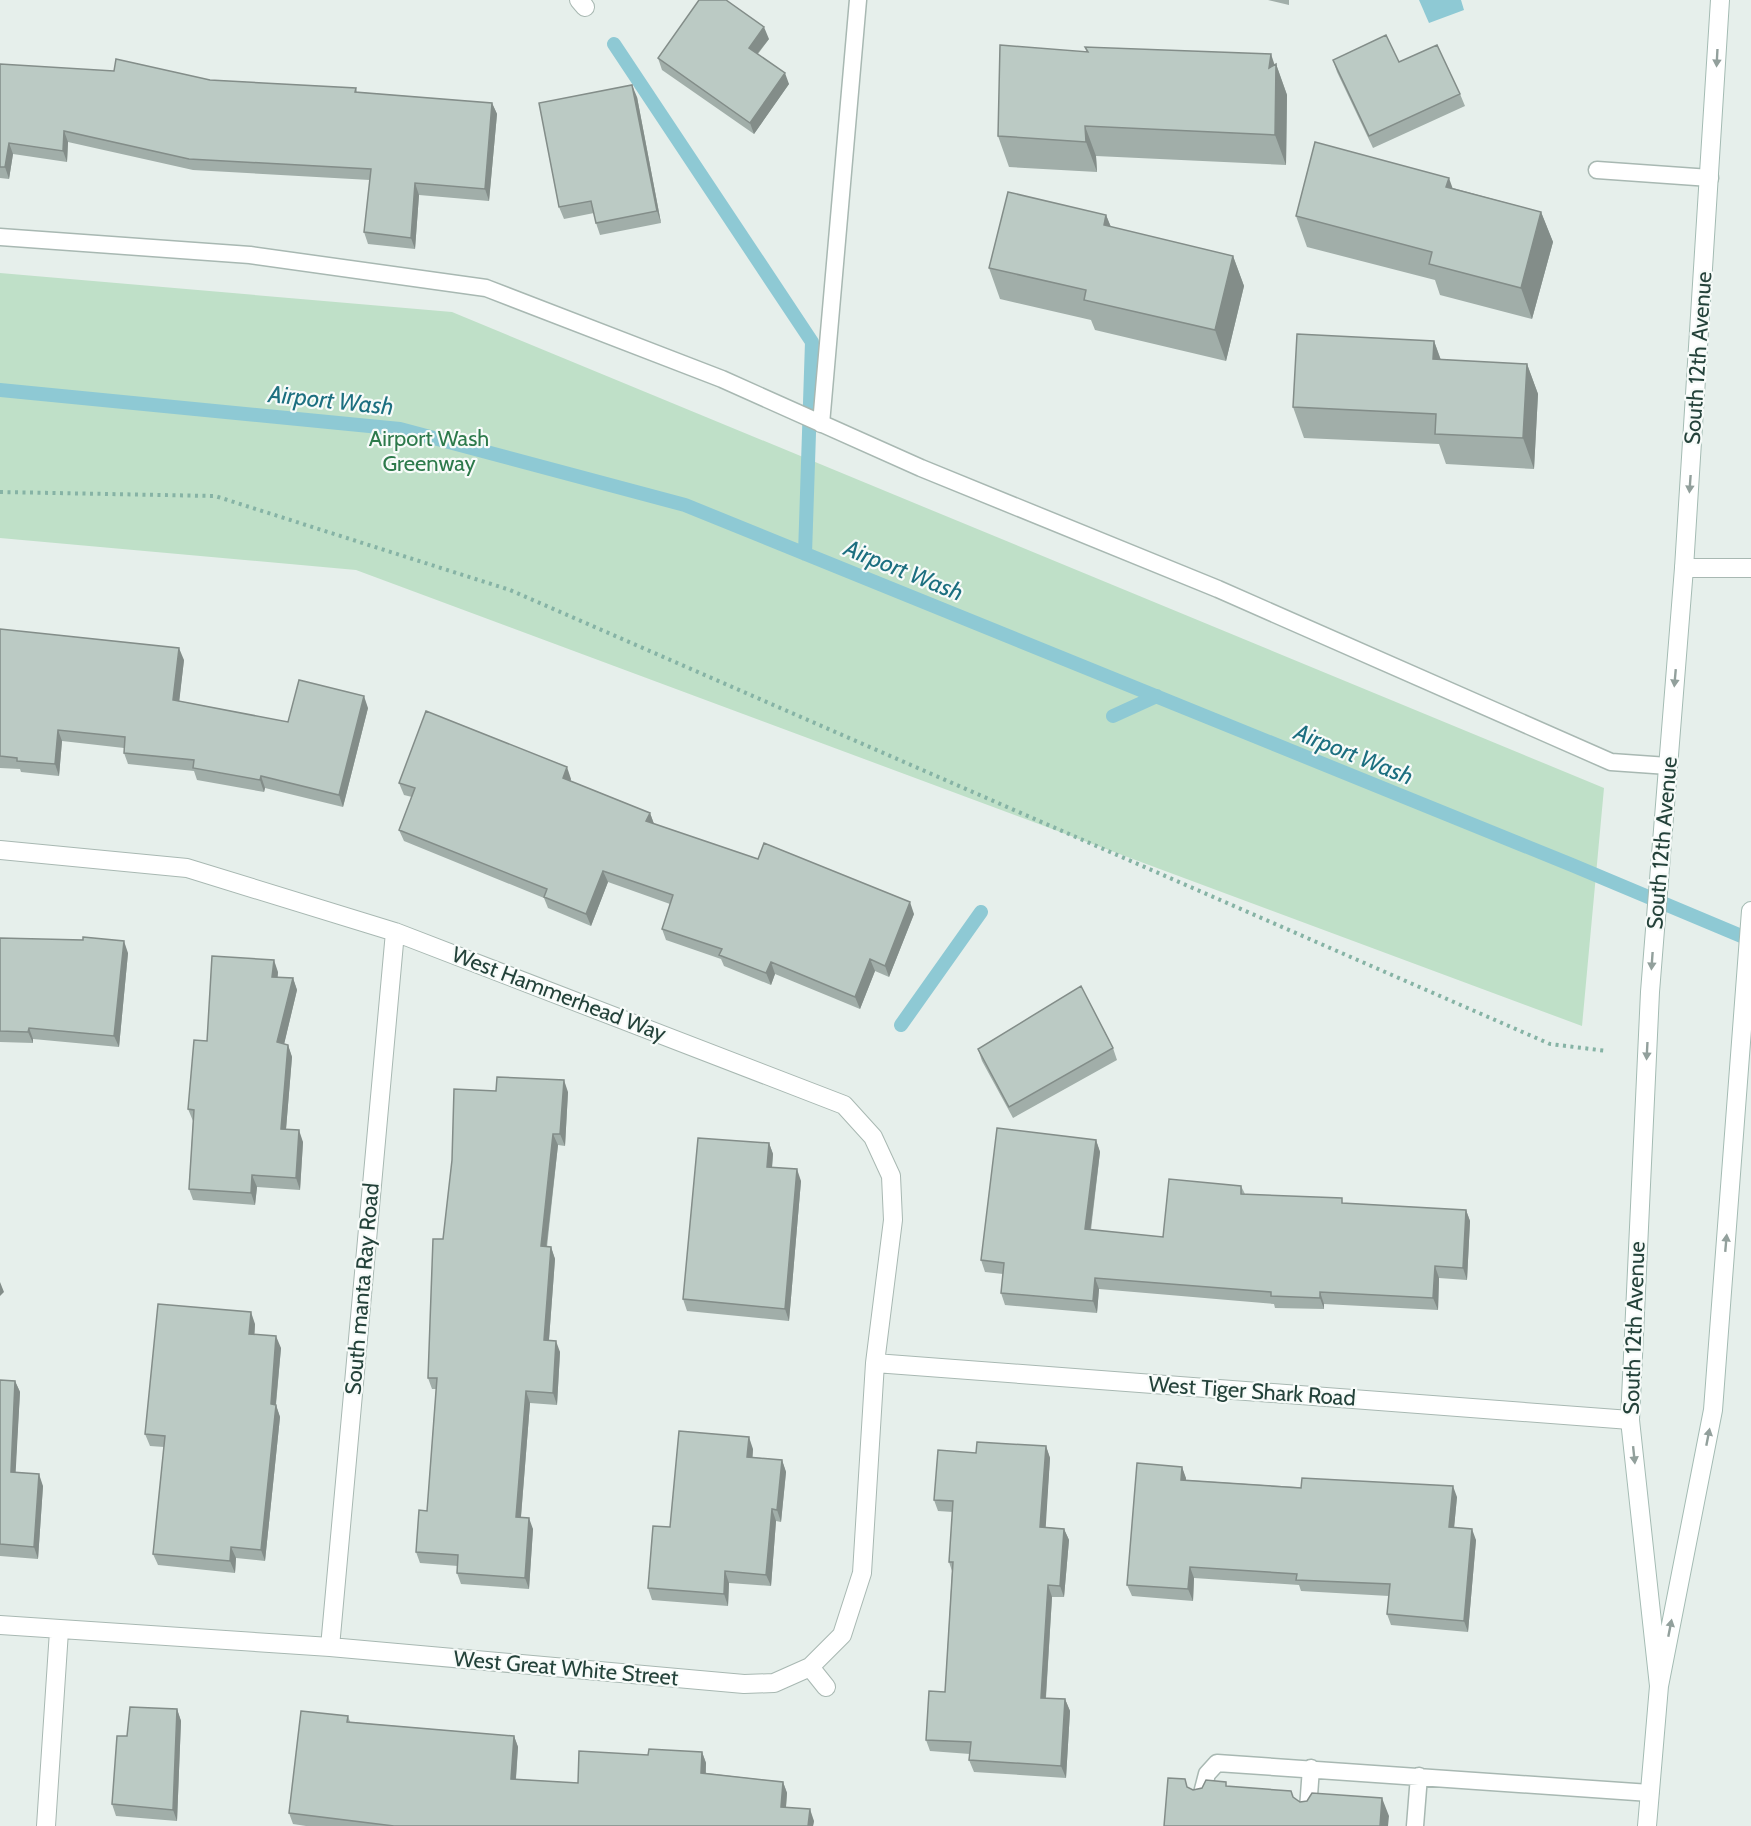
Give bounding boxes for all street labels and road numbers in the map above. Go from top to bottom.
street label: South 12th Avenue [1678,271,1718,445]
street label: South 12th Avenue [1641,755,1683,931]
street label: West Hammerhead Way [448,941,670,1047]
street label: South manta Ray Road [339,1182,385,1396]
street label: South 12th Avenue [1617,1241,1651,1415]
street label: West Tiger Shark Road [1147,1370,1357,1412]
street label: West Great White Street [453,1645,680,1691]

